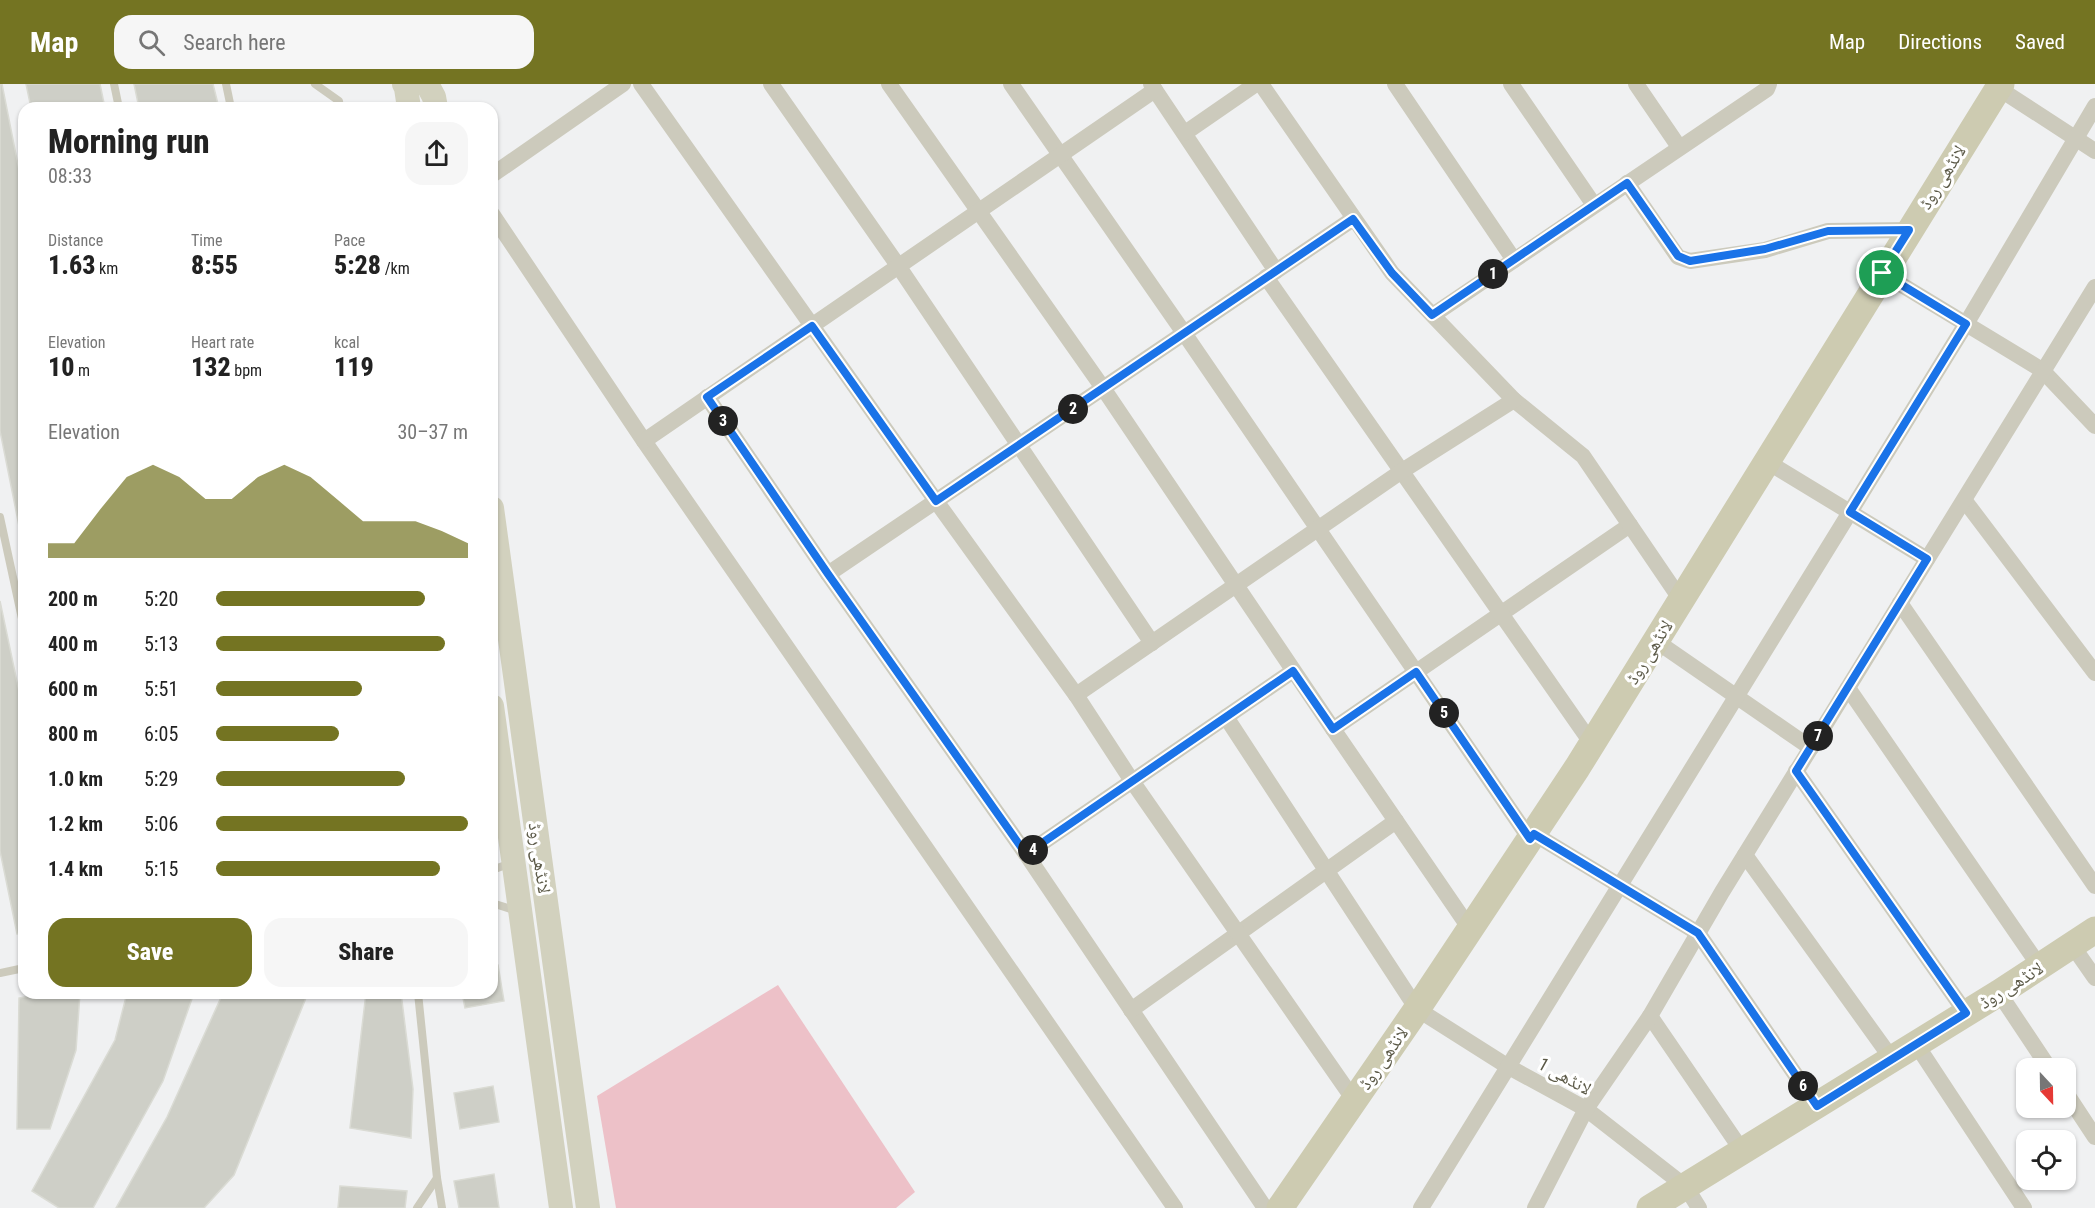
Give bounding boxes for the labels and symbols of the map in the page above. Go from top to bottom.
street label: لانڈھی روڈ [1914,141,1971,213]
pin [1856,247,1907,298]
pin: 1 [1478,259,1508,289]
pin: 2 [1058,394,1088,424]
pin: 3 [708,406,738,436]
street label: لانڈھی روڈ [1621,616,1678,688]
pin: 5 [1429,698,1459,728]
pin: 7 [1803,721,1833,751]
street label: لانڈھی روڈ [524,821,555,895]
pin: 4 [1018,835,1048,865]
street label: لانڈھی روڈ [1975,957,2047,1014]
street label: لانڈھی روڈ [1354,1023,1413,1094]
street label: لانڈھی 1 [1534,1053,1595,1100]
north arrow [2016,1058,2076,1118]
pin: 6 [1788,1071,1818,1101]

